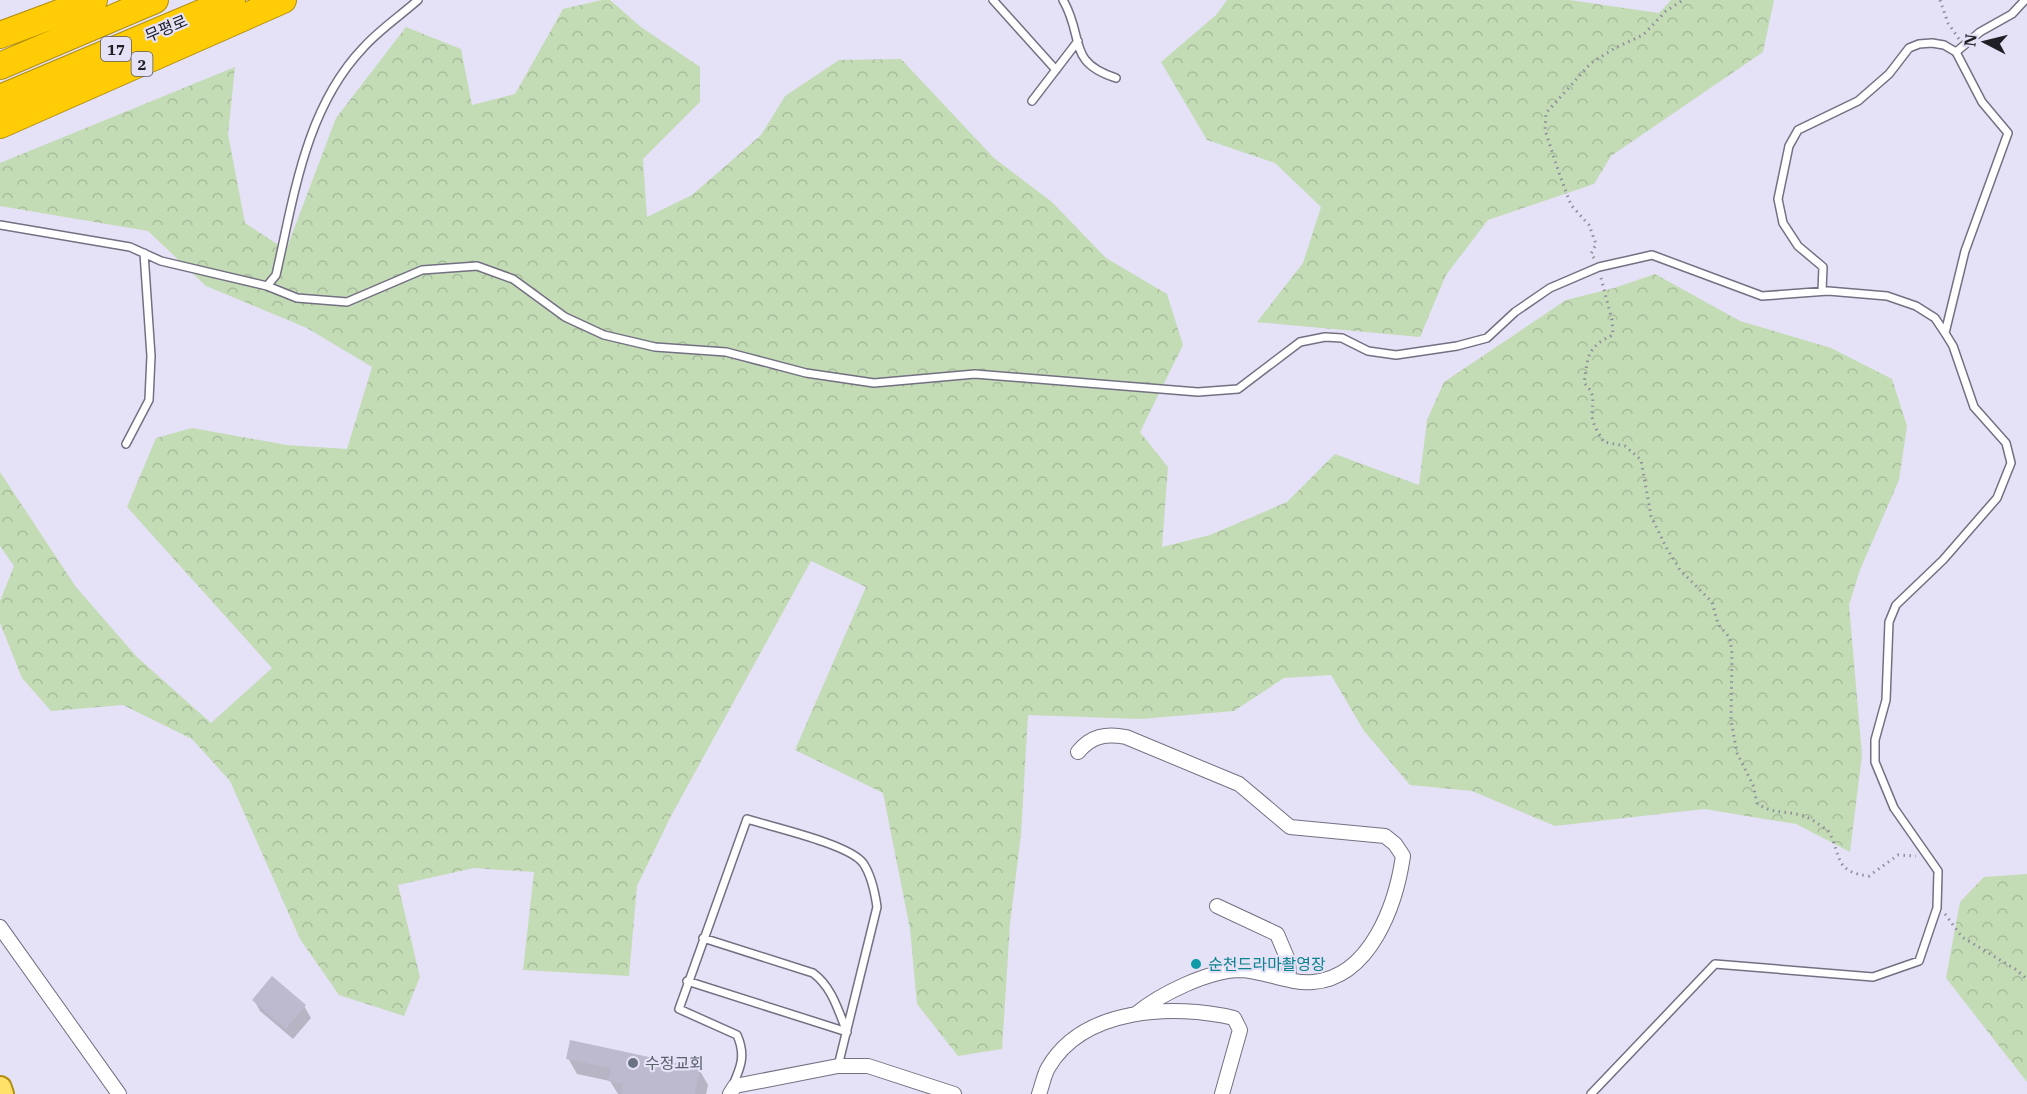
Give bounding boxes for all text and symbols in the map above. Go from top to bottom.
street label: 무평로 [142,10,190,46]
north arrow [1955,12,2015,72]
text: N [1959,33,1981,48]
road number: 17 [101,37,131,61]
road number: 2 [132,52,152,76]
place label: 순천드라마촬영장 [1208,954,1326,974]
marker: 순천드라마촬영장 [1189,957,1203,971]
place label: 수정교회 [645,1053,704,1073]
marker: 수정교회 [626,1056,640,1070]

